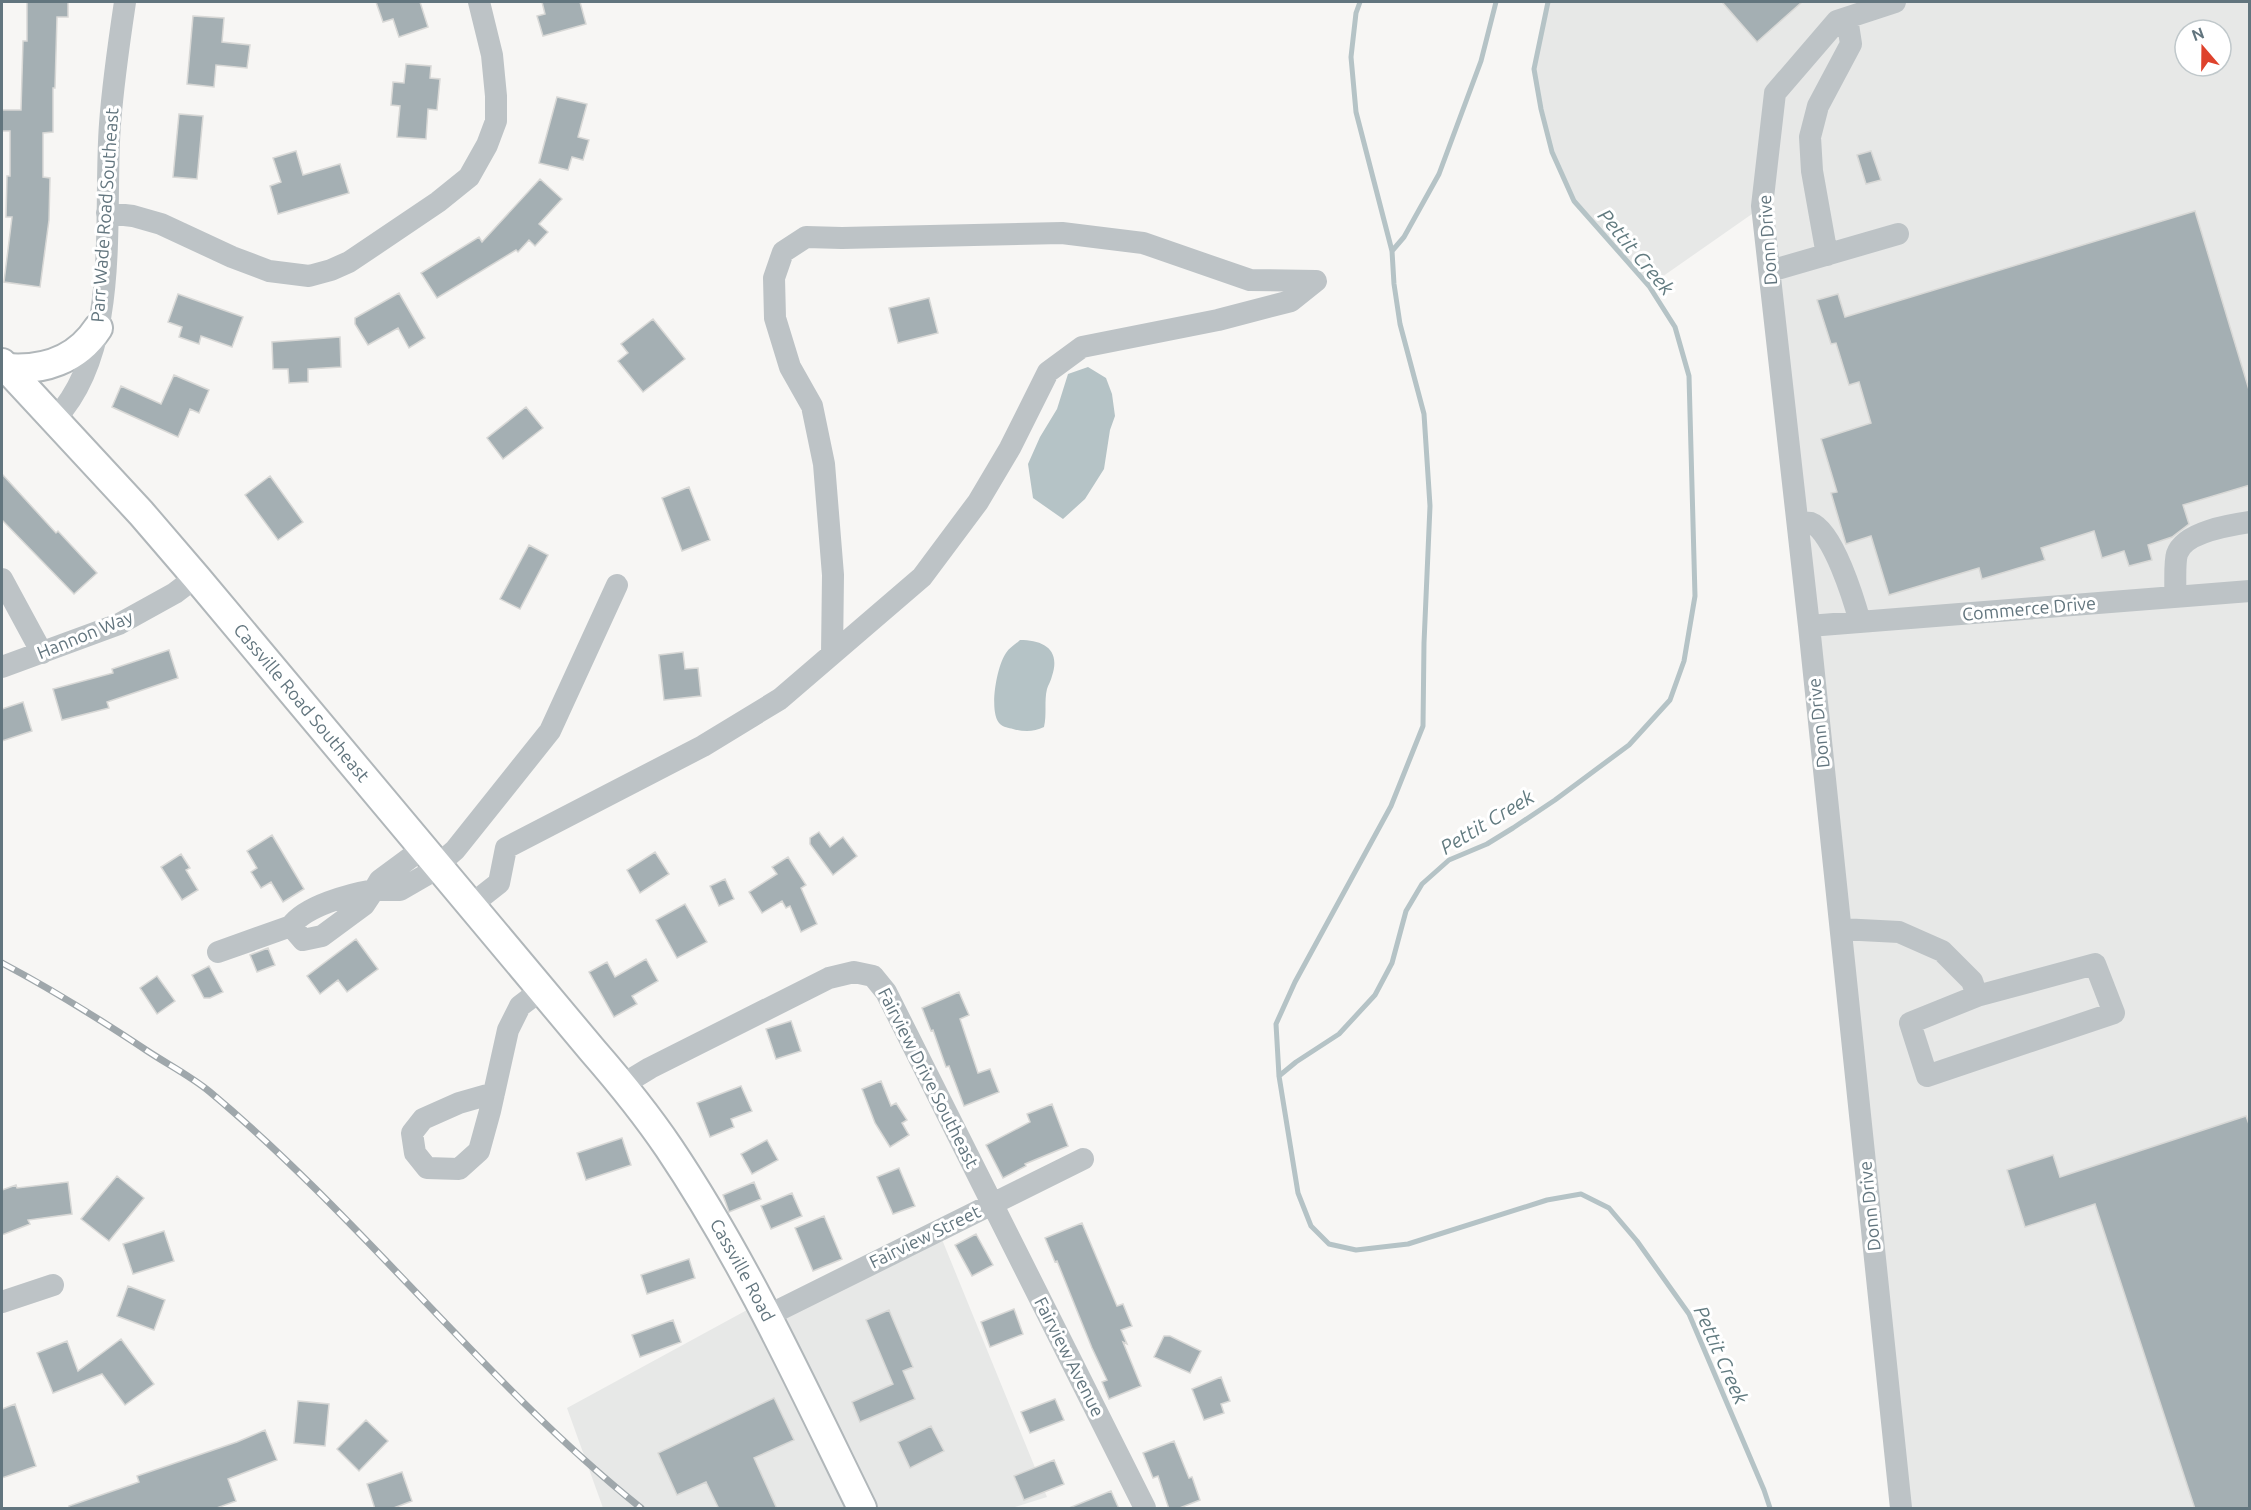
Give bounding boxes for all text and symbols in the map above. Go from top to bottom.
north arrow [2173,18,2233,78]
text: N [2189,23,2207,44]
street label: Parr Wade Road Southeast [87,107,121,323]
street label: Donn Drive [1754,194,1780,286]
water label: Pettit Creek [1594,204,1680,300]
street label: Commerce Drive [1961,592,2097,624]
street label: Hannon Way [34,606,136,662]
street label: Cassville Road Southeast [230,619,374,785]
street label: Donn Drive [1803,677,1833,769]
water label: Pettit Creek [1436,784,1538,859]
street label: Fairview Drive Southeast [875,984,983,1171]
street label: Donn Drive [1854,1160,1884,1252]
street label: Fairview Street [866,1201,983,1272]
street label: Cassville Road [707,1215,779,1325]
street label: Fairview Avenue [1031,1293,1109,1420]
water label: Pettit Creek [1690,1302,1754,1408]

